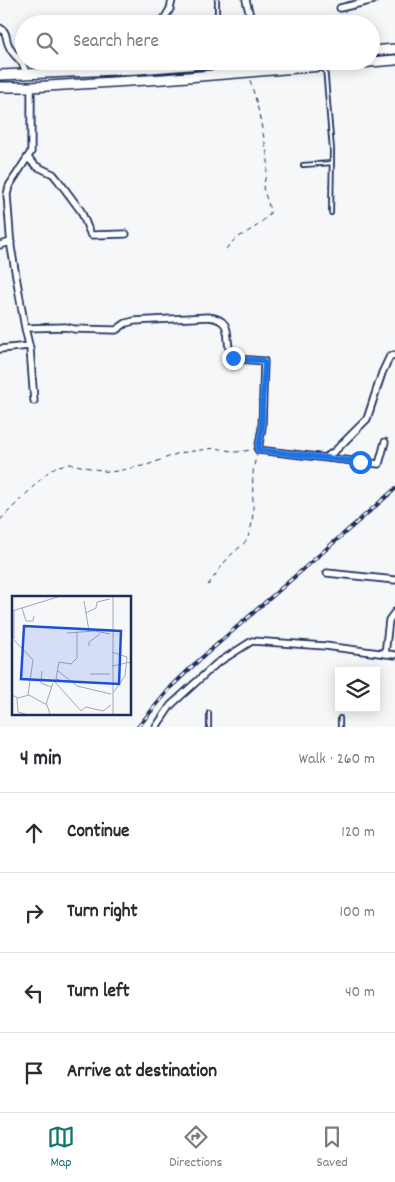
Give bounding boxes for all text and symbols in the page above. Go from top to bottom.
search box [15,15,380,70]
icon: search [33,29,61,57]
text: Search here [73,29,159,56]
route end [222,347,245,370]
route start [349,451,372,474]
inset map [12,596,131,714]
map controls [335,667,380,712]
button: layers [335,667,380,712]
text: 4 min [20,745,62,775]
text: Walk · 260 m [299,748,375,771]
icon: ahead [20,819,48,847]
text: Continue [67,819,129,846]
text: 120 m [341,821,375,844]
icon: right [20,899,48,927]
text: Turn right [67,899,138,926]
text: 100 m [339,901,375,924]
icon: left [20,979,48,1007]
text: Turn left [67,979,130,1006]
text: 40 m [345,981,375,1004]
icon: arrive [20,1059,48,1087]
text: Arrive at destination [67,1059,217,1086]
tab: Map [47,1123,75,1173]
tab: Directions [169,1123,222,1173]
tab: Saved [317,1123,348,1173]

